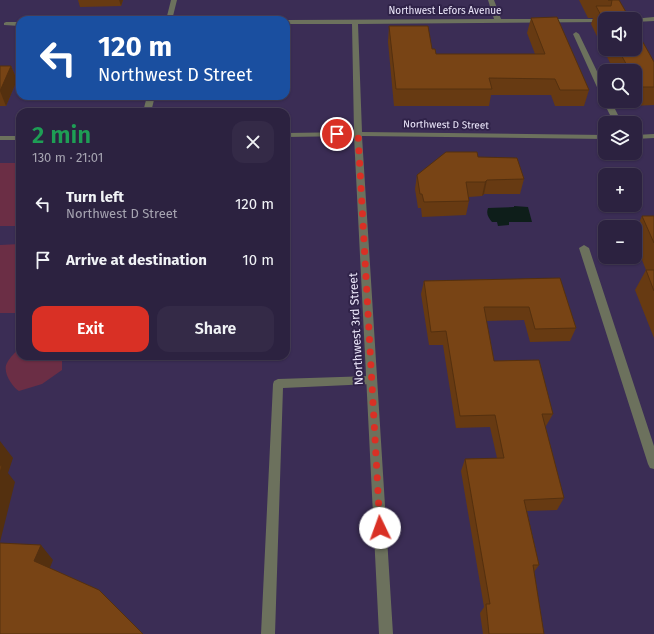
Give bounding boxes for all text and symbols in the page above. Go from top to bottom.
street label: Northwest Lefors Avenue [388,5,502,17]
map controls [598,12,642,264]
button: sound [598,12,642,56]
text: 120 m [98,30,172,63]
icon: left [32,32,84,84]
text: Northwest D Street [98,64,252,86]
button: search [598,64,642,108]
button: layers [598,116,642,160]
pin [320,117,354,151]
street label: Northwest D Street [403,118,489,132]
text: 2 min [32,121,91,149]
button: close [232,121,274,163]
icon: arrive [326,123,348,145]
text: 130 m · 21:01 [32,150,103,165]
button: + [598,168,642,212]
text: Turn left [66,188,124,206]
icon: left [32,193,54,215]
text: 120 m [235,195,274,213]
text: Northwest D Street [66,206,178,221]
button: − [598,220,642,264]
icon: arrive [32,249,54,271]
text: Arrive at destination [66,251,207,269]
text: 10 m [242,251,274,269]
street label: Northwest 3rd Street [346,272,366,386]
button: Exit [32,306,149,352]
button: Share [157,306,274,352]
position arrow [359,507,401,549]

